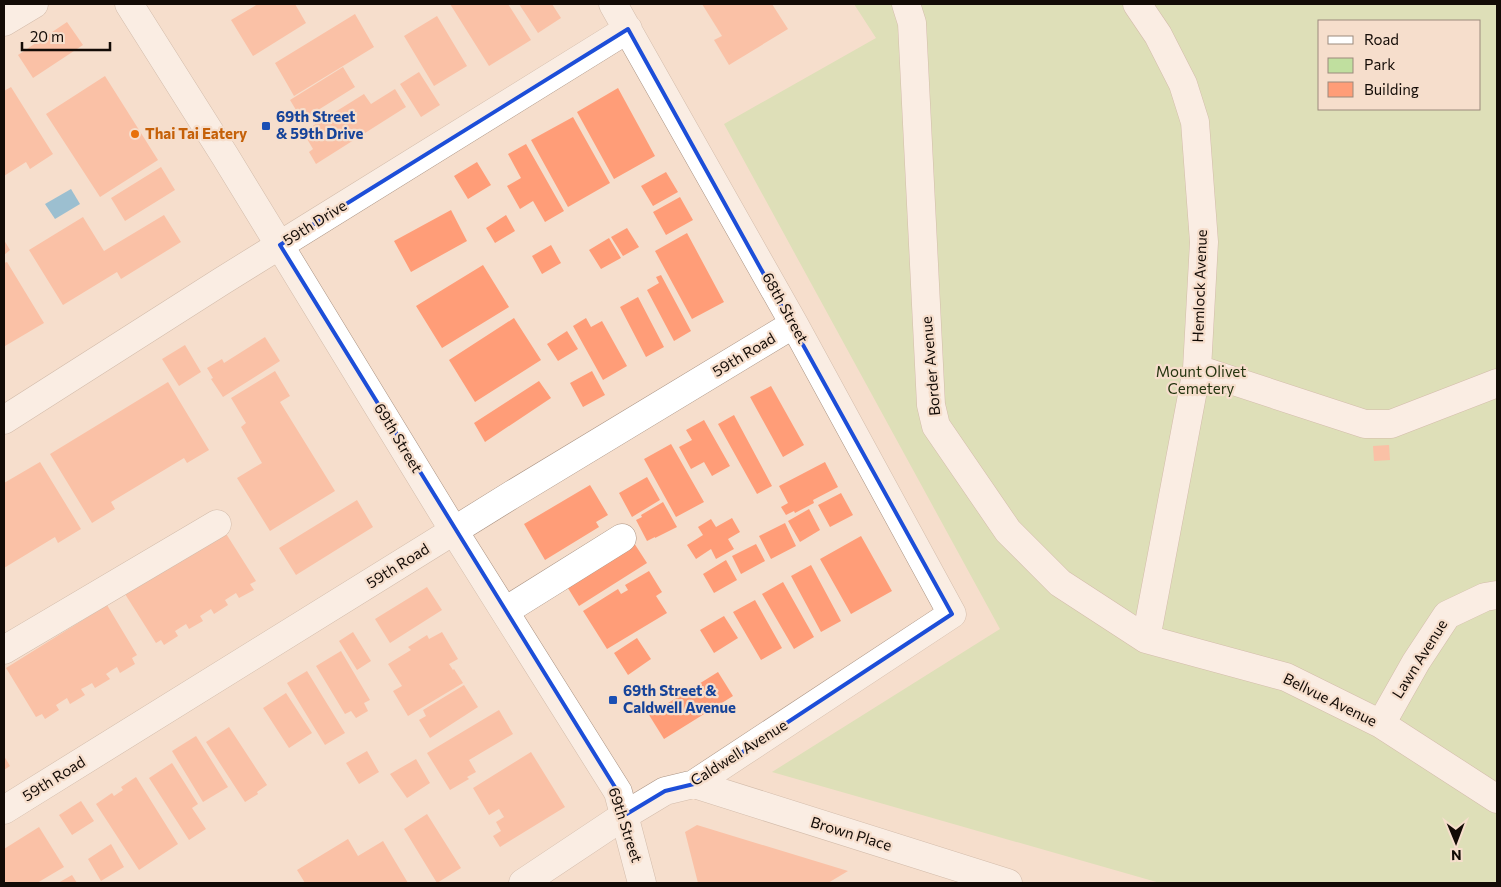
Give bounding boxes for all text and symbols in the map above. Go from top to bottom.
scale bar [22,20,110,52]
legend [1318,20,1481,110]
text: 20 m [30,27,64,45]
text: Road [1364,30,1399,48]
text: Park [1364,55,1395,73]
text: Building [1364,80,1419,98]
place label: 69th Street & 59th Drive [276,107,363,142]
marker: 69th Street & 59th Drive [260,120,272,132]
place label: Thai Tai Eatery [145,124,248,142]
marker: Thai Tai Eatery [129,128,141,140]
street label: 59th Drive [279,196,350,249]
street label: Hemlock Avenue [1188,229,1210,343]
street label: 68th Street [759,269,813,346]
street label: Border Avenue [917,315,943,417]
street label: 59th Road [709,328,778,380]
park label: Mount Olivet Cemetery [1156,362,1246,397]
street label: 69th Street [371,399,427,476]
street label: 59th Road [363,539,432,591]
street label: Lawn Avenue [1388,616,1451,701]
street label: Bellvue Avenue [1281,669,1380,730]
place label: 69th Street & Caldwell Avenue [623,681,736,716]
marker: 69th Street & Caldwell Avenue [607,694,619,706]
street label: Caldwell Avenue [687,715,790,789]
street label: 59th Road [19,752,88,804]
street label: 69th Street [605,785,647,865]
street label: Brown Place [809,812,894,854]
north arrow [1431,817,1481,867]
text: N [1451,847,1462,864]

